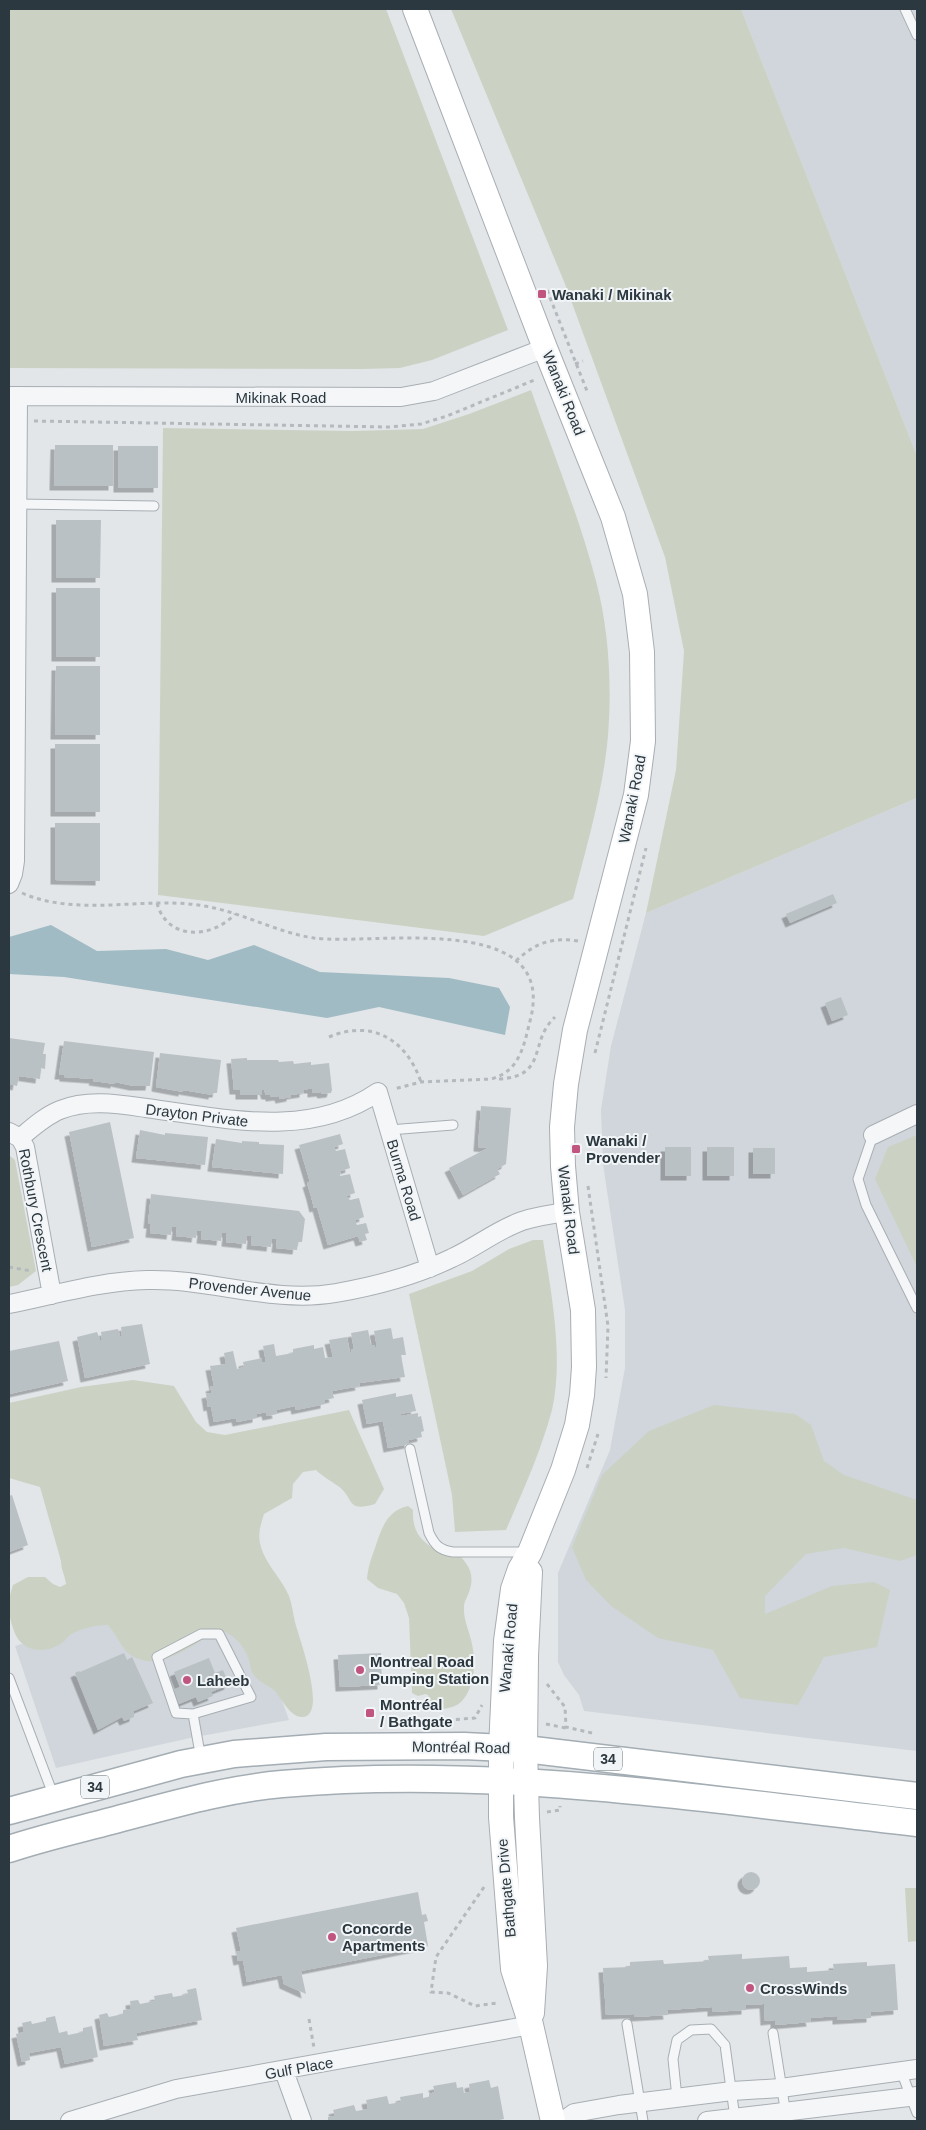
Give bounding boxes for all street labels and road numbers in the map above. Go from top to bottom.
street label: Wanaki Road [539,348,589,438]
street label: Mikinak Road [236,389,326,406]
street label: Wanaki Road [615,753,649,845]
street label: Drayton Private [145,1100,249,1130]
street label: Burma Road [384,1137,424,1223]
street label: Rothbury Crescent [16,1147,56,1274]
street label: Wanaki Road [555,1165,583,1255]
street label: Provender Avenue [188,1274,312,1304]
street label: Wanaki Road [496,1603,520,1693]
street label: Montréal Road [412,1738,510,1756]
road number: 34 [594,1748,622,1770]
road number: 34 [81,1775,109,1798]
street label: Bathgate Drive [493,1838,519,1938]
street label: Gulf Place [263,2054,335,2082]

